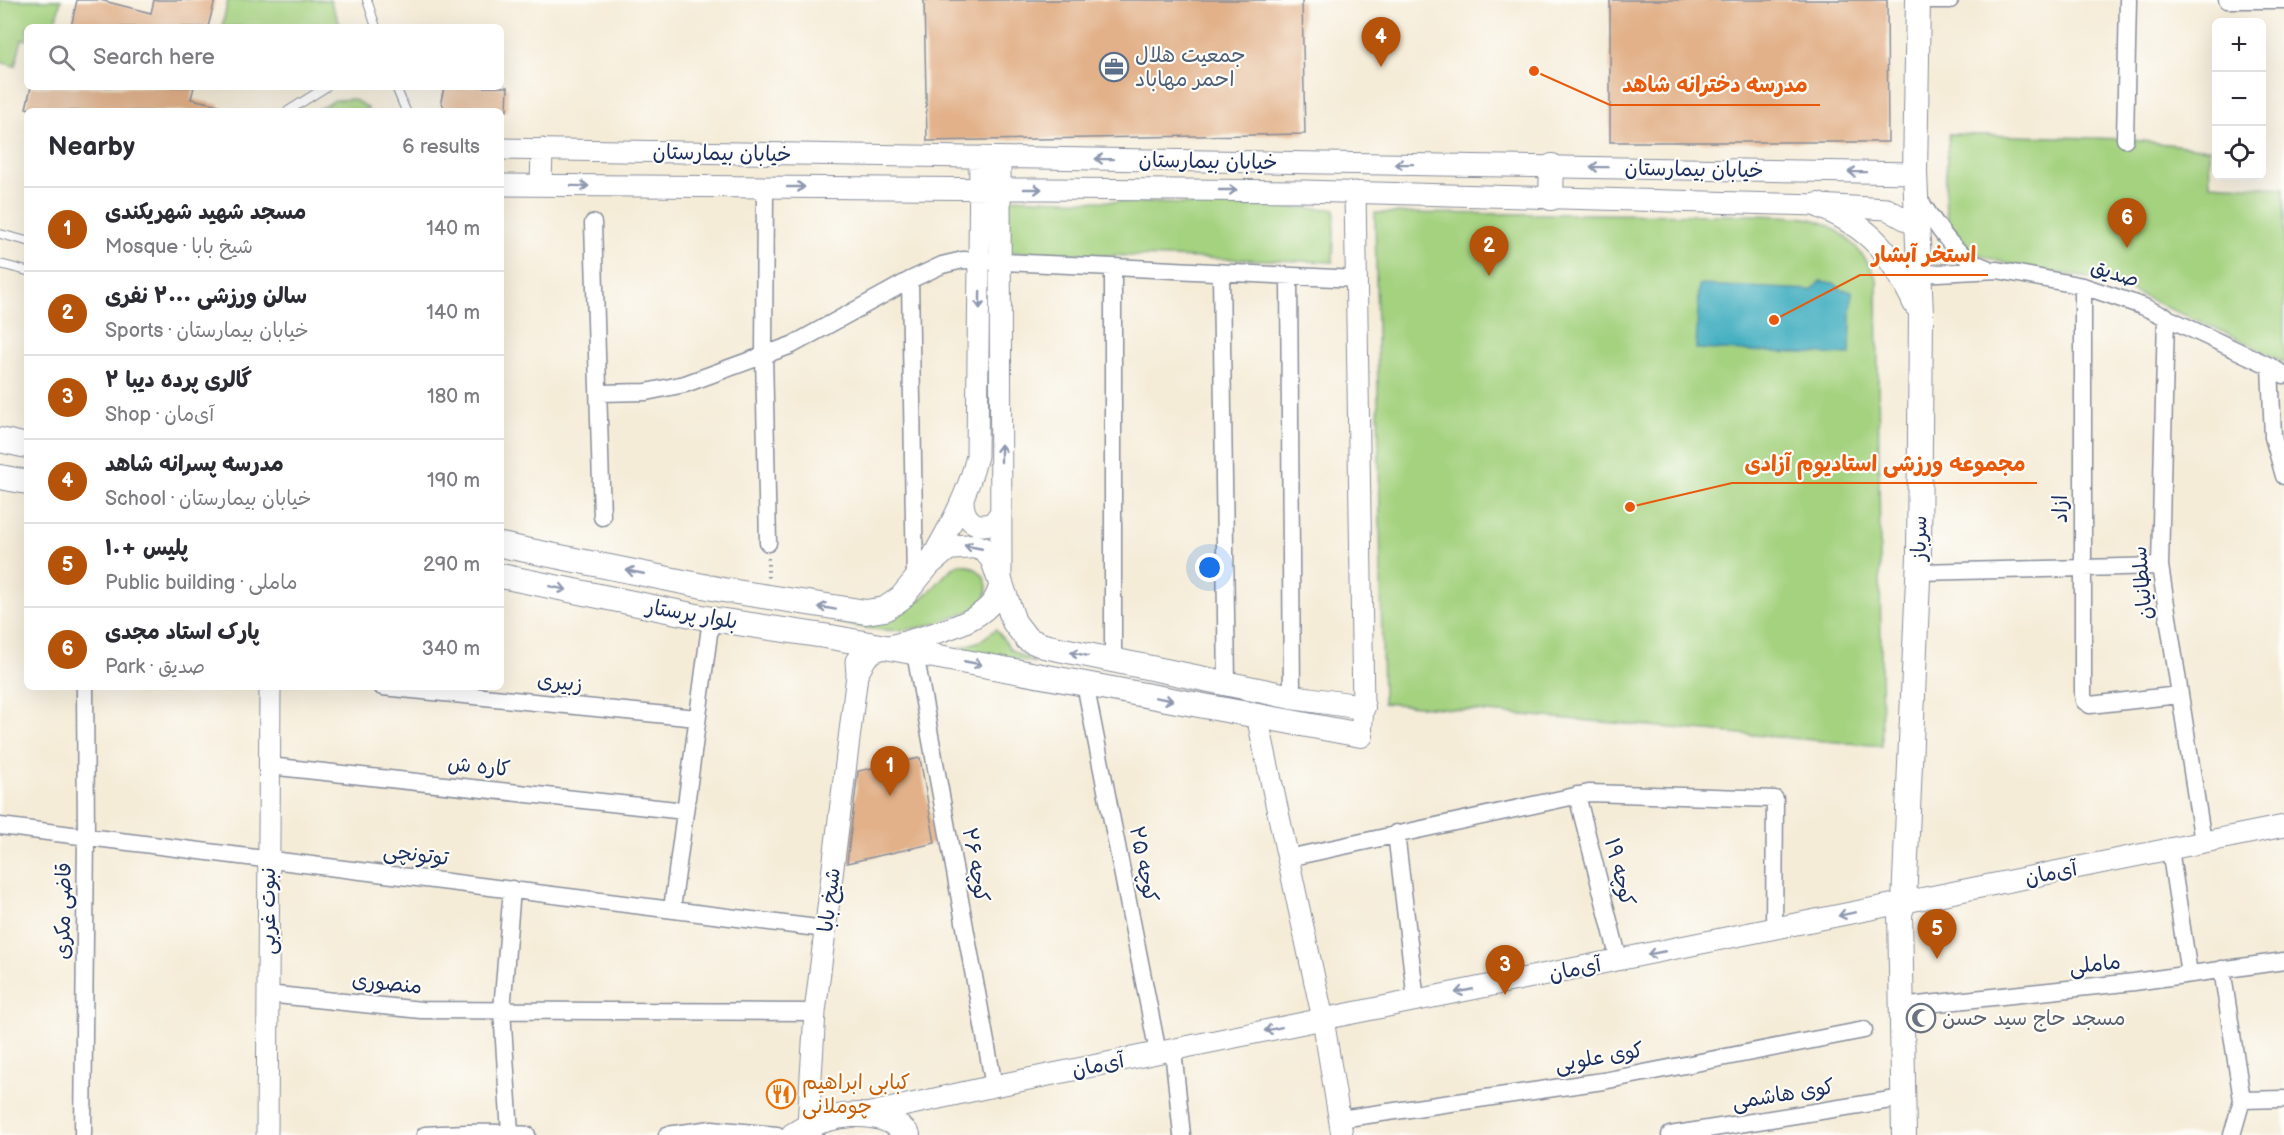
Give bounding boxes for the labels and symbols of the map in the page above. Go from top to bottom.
pin: 4 [1362,17,1400,67]
place label: جمعیت هلال احمر مهاباد [1135,43,1246,92]
office icon: جمعیت هلال احمر مهاباد [1098,51,1130,83]
callout: مدرسه دخترانه شاهد [1610,65,1820,105]
text: مدرسه دخترانه شاهد [1622,72,1808,99]
street label: خیابان بیمارستان [652,140,792,167]
street label: خیابان بیمارستان [1138,148,1278,175]
one-way arrow [1094,153,1114,165]
street label: خیابان بیمارستان [1624,156,1764,183]
one-way arrow [1394,158,1414,170]
one-way arrow [1589,161,1609,173]
one-way arrow [1847,167,1867,178]
one-way arrow [570,180,590,192]
one-way arrow [786,181,806,193]
one-way arrow [1023,183,1043,195]
one-way arrow [1218,184,1238,196]
pin: 6 [2108,198,2146,248]
pin: 2 [1470,226,1508,276]
callout: استخر آبشار [1860,235,1988,275]
text: استخر آبشار [1870,242,1976,269]
street label: صدیق [2088,254,2142,293]
one-way arrow [974,289,986,309]
callout: مجموعه ورزشی استادیوم آزادی [1732,443,2037,483]
one-way arrow [995,444,1007,464]
text: مجموعه ورزشی استادیوم آزادی [1744,451,2026,480]
street label: ازاد [2048,495,2073,523]
street label: سرباز [1907,515,1932,563]
one-way arrow [963,541,983,552]
street label: سلطانیان [2127,545,2158,621]
your location [1195,553,1224,582]
one-way arrow [626,566,645,577]
one-way arrow [549,583,568,595]
street label: بلوار پرستار [642,594,740,635]
one-way arrow [817,602,837,613]
one-way arrow [1069,647,1088,659]
one-way arrow [962,658,982,669]
street label: زبیری [536,668,584,697]
one-way arrow [1154,694,1174,705]
pin: 1 [870,746,910,796]
street label: کاره ش [446,751,512,782]
street label: کوچه ۲۵ [1124,824,1163,904]
street label: کوچه ۲۶ [957,826,994,904]
street label: کوچه ۱۹ [1599,835,1640,909]
street label: توتونچی [382,838,451,872]
street label: آی‌مان [2023,856,2080,891]
street label: قاضی مکری [50,862,78,960]
street label: شیخ بابا [813,866,847,934]
street label: نبوت غربی [256,867,282,955]
one-way arrow [1838,909,1857,921]
pin: 5 [1918,910,1956,959]
pin: 3 [1486,946,1524,995]
one-way arrow [1646,948,1666,959]
street label: ماملی [2068,949,2122,981]
street label: آی‌مان [1547,952,1604,987]
street label: منصوری [351,967,423,1000]
one-way arrow [1455,986,1475,997]
mosque icon: مسجد حاج سید حسن [1905,1002,1937,1034]
place label: مسجد حاج سید حسن [1942,1006,2125,1032]
one-way arrow [1264,1024,1283,1035]
street label: کوی علویی [1553,1037,1646,1079]
street label: آی‌مان [1070,1048,1127,1083]
place label: کبابی ابراهیم چوملانی [802,1070,910,1120]
street label: کوی هاشمی [1730,1074,1836,1116]
restaurant icon: کبابی ابراهیم چوملانی [765,1078,797,1110]

